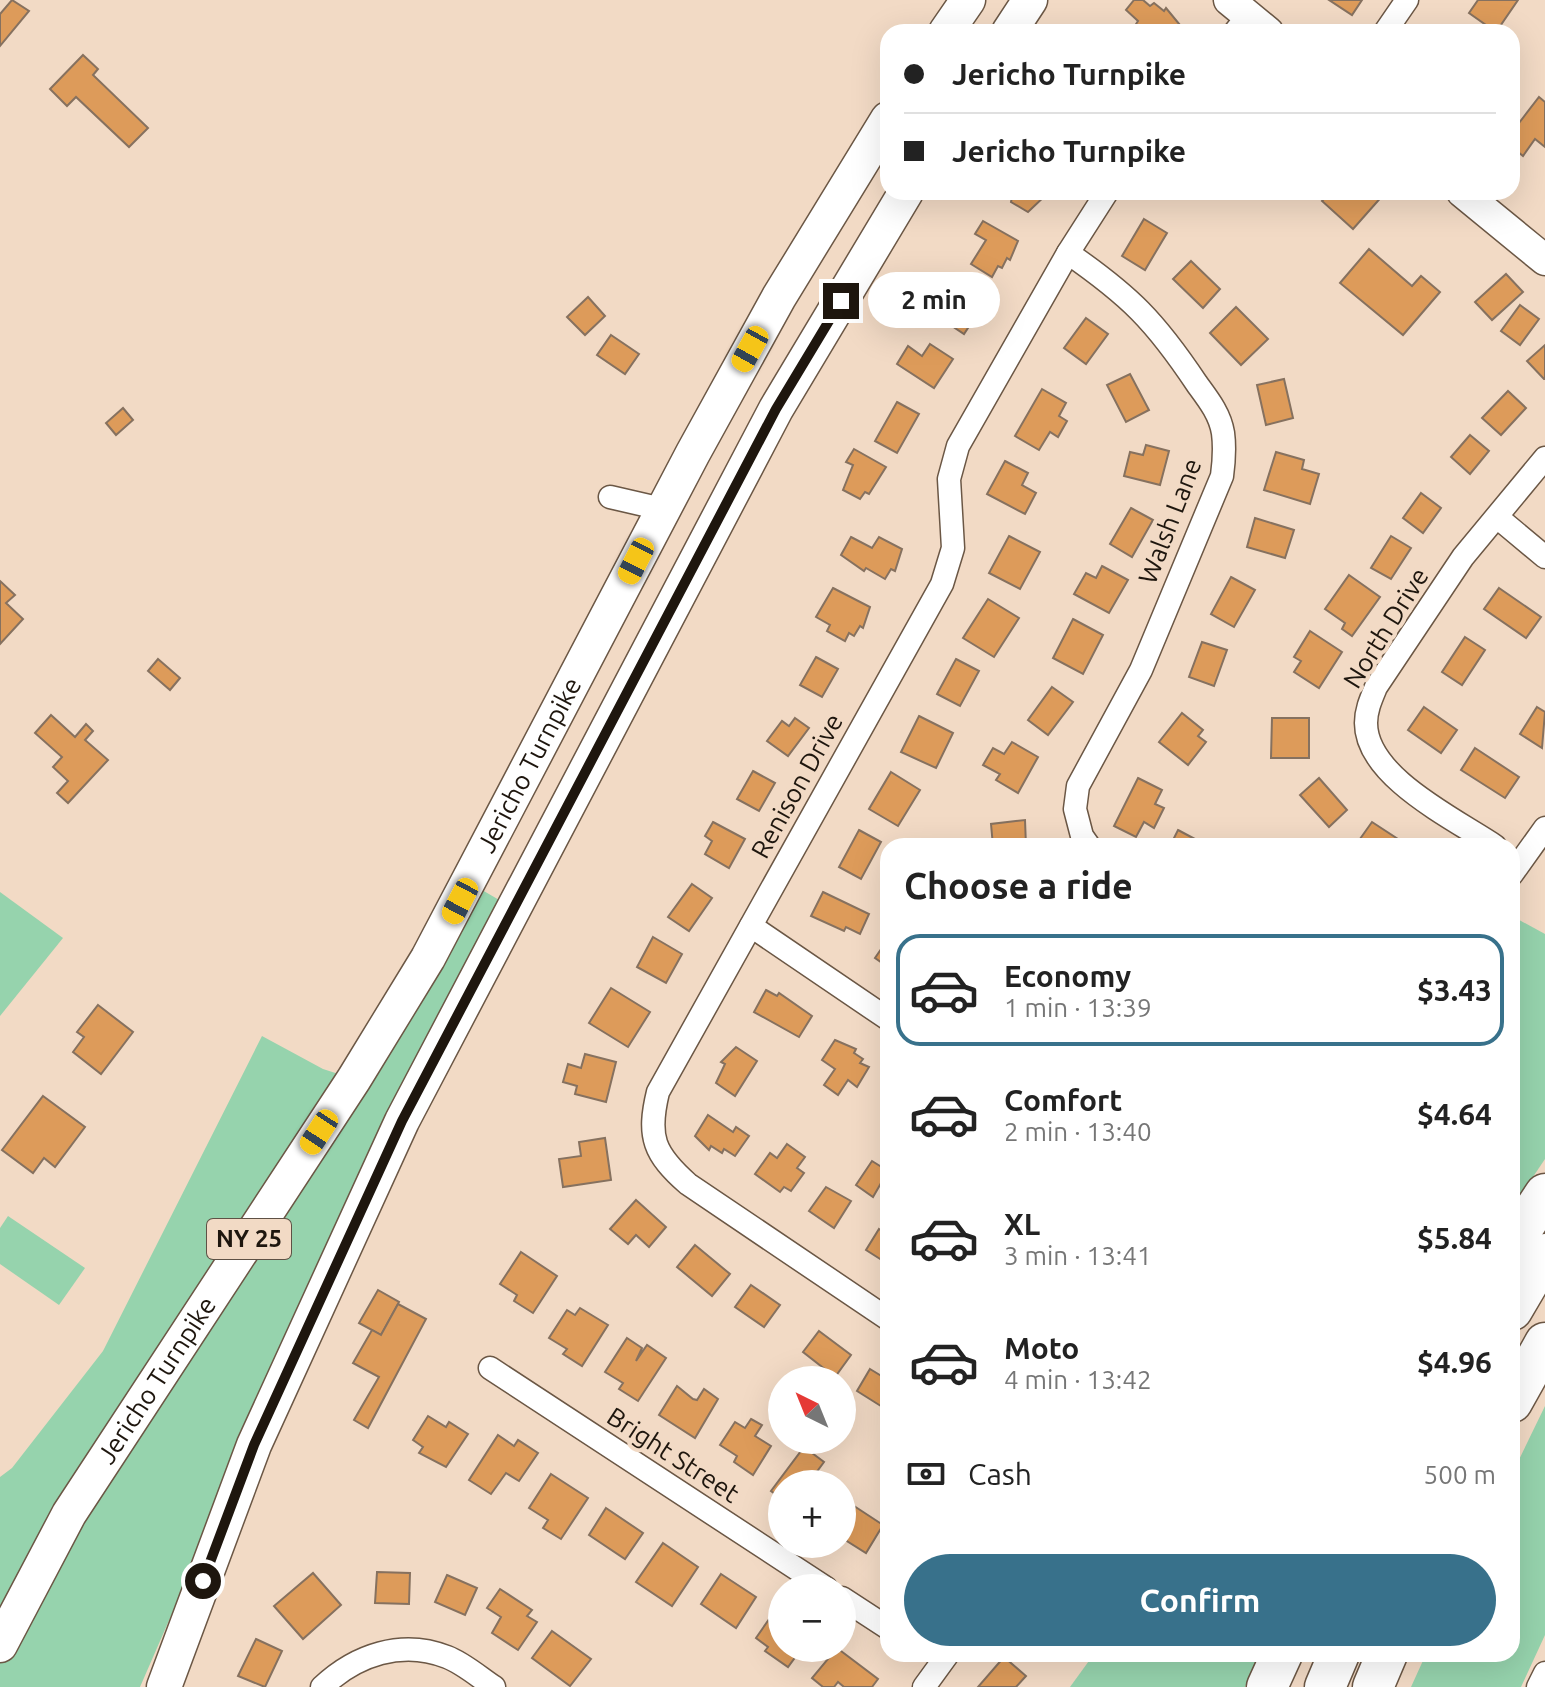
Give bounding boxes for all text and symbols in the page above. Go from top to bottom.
text: Jericho Turnpike [952,57,1186,91]
text: Jericho Turnpike [952,134,1186,168]
callout: 2 min [869,273,1001,329]
route end [823,283,859,319]
text: 2 min [901,285,967,314]
car [728,322,772,376]
street label: Walsh Lane [1132,454,1207,587]
car [614,534,658,588]
street label: North Drive [1337,562,1434,693]
street label: Jericho Turnpike [471,672,587,857]
street label: Renison Drive [745,709,848,863]
text: Choose a ride [904,865,1133,906]
car [438,874,482,928]
icon: car [908,954,980,1026]
text: Economy [1004,959,1131,993]
text: $3.43 [1417,973,1492,1007]
text: 1 min · 13:39 [1004,993,1152,1022]
icon: car [908,1078,980,1150]
text: Comfort [1004,1083,1122,1117]
text: $4.64 [1417,1097,1492,1131]
car [296,1105,342,1159]
text: 2 min · 13:40 [1004,1117,1152,1146]
icon: car [908,1202,980,1274]
text: XL [1004,1207,1040,1241]
road number: NY 25 [207,1219,291,1259]
text: $5.84 [1417,1221,1492,1255]
text: 3 min · 13:41 [1004,1241,1152,1270]
street label: Jericho Turnpike [91,1291,221,1469]
icon: car [908,1326,980,1398]
text: Moto [1004,1331,1079,1365]
text: $4.96 [1417,1345,1492,1379]
text: 4 min · 13:42 [1004,1365,1152,1394]
north arrow [768,1366,856,1454]
map controls [768,1366,856,1662]
street label: Bright Street [602,1401,745,1508]
icon: cash [904,1452,948,1496]
text: Cash [968,1457,1032,1491]
text: 500 m [1424,1460,1496,1489]
button: + [768,1470,856,1558]
button: Confirm [904,1554,1496,1646]
route start [185,1563,221,1599]
button: − [768,1574,856,1662]

